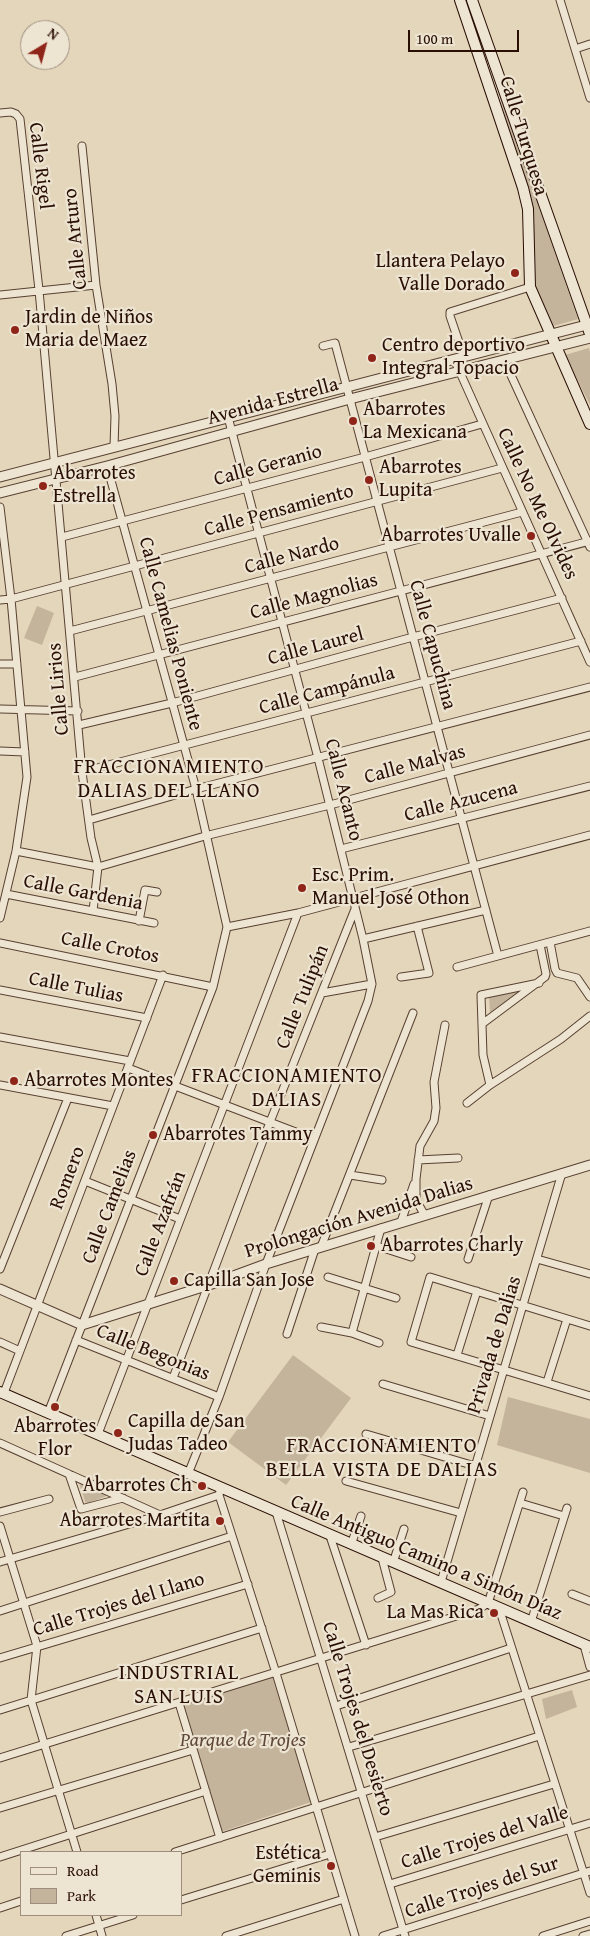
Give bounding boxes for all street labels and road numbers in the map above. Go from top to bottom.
street label: Calle Turquesa [493,73,553,199]
street label: Calle Rigel [23,121,57,211]
street label: Calle Arturo [59,187,93,291]
street label: Avenida Estrella [205,373,341,431]
street label: Calle No Me Olvides [491,424,583,584]
street label: Calle Geranio [211,440,325,492]
street label: Calle Pensamiento [202,479,356,543]
street label: Calle Nardo [242,532,342,580]
street label: Calle Camelias Poniente [133,535,207,733]
street label: Calle Magnolias [248,568,380,626]
street label: Calle Capuchina [403,577,461,713]
street label: Calle Laurel [265,623,367,671]
street label: Calle Lirios [43,642,75,736]
street label: Calle Campánula [257,661,397,721]
street label: Calle Acanto [319,737,367,843]
street label: Calle Malvas [362,740,468,790]
street label: Calle Azucena [402,776,520,828]
street label: Calle Gardenia [21,870,145,916]
street label: Calle Crotos [59,927,161,969]
street label: Calle Tulipán [271,941,335,1053]
street label: Calle Tulias [27,967,125,1009]
street label: Romero [45,1143,91,1213]
street label: Calle Camelias [77,1147,143,1267]
street label: Calle Azafrán [130,1168,192,1280]
street label: Prolongación Avenida Dalias [242,1172,476,1264]
street label: Privada de Dalias [463,1273,527,1417]
street label: Calle Begonias [93,1319,213,1387]
street label: Calle Antiguo Camino a Simón Díaz [287,1490,565,1626]
street label: Calle Trojes del Llano [30,1567,208,1643]
street label: Calle Trojes del Desierto [316,1619,398,1819]
street label: Calle Trojes del Valle [398,1801,572,1875]
street label: Calle Trojes del Sur [402,1852,562,1924]

